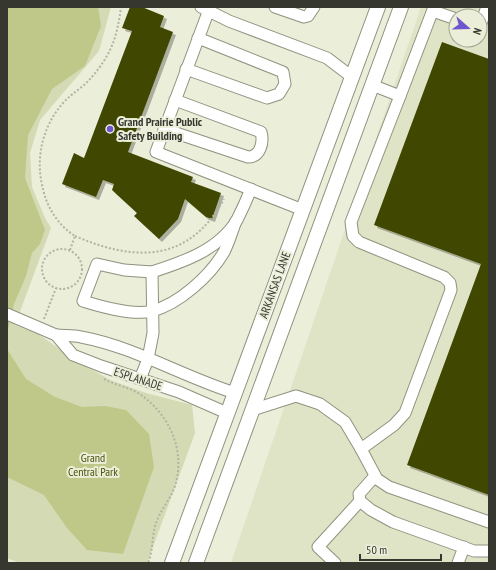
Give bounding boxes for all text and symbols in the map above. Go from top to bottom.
north arrow [448,8,488,48]
text: N [470,26,485,37]
place label: Grand Prairie Public Safety Building [118,114,203,143]
marker: Grand Prairie Public Safety Building [105,124,115,134]
street label: ARKANSAS LANE [256,249,294,320]
street label: ESPLANADE [112,364,164,393]
park label: Grand Central Park [68,450,118,479]
scale bar [360,536,441,562]
text: 50 m [366,542,387,557]

